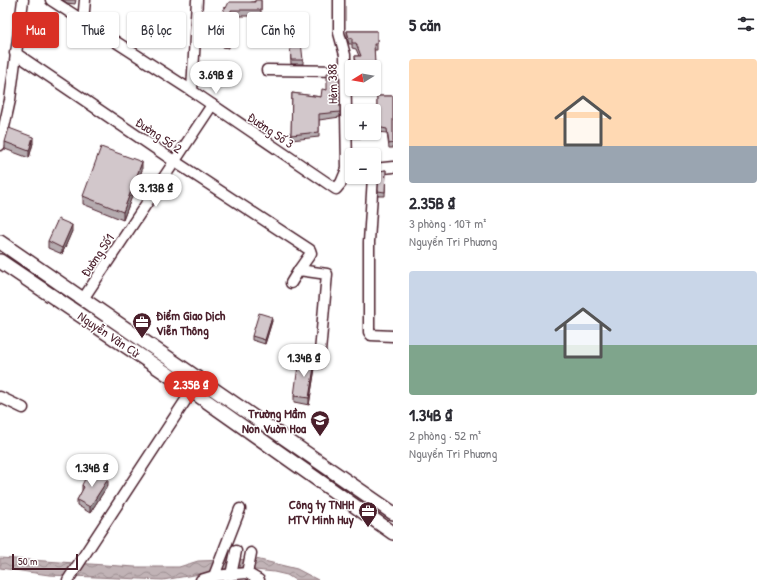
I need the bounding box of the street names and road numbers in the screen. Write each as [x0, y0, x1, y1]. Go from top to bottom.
street label: Hẻm 388 [323, 63, 341, 104]
street label: Đường Số 3 [244, 108, 298, 152]
street label: Đường Số 2 [132, 113, 186, 157]
street label: Đường Số1 [76, 230, 118, 280]
street label: Nguyễn Văn Cừ [75, 307, 145, 362]

